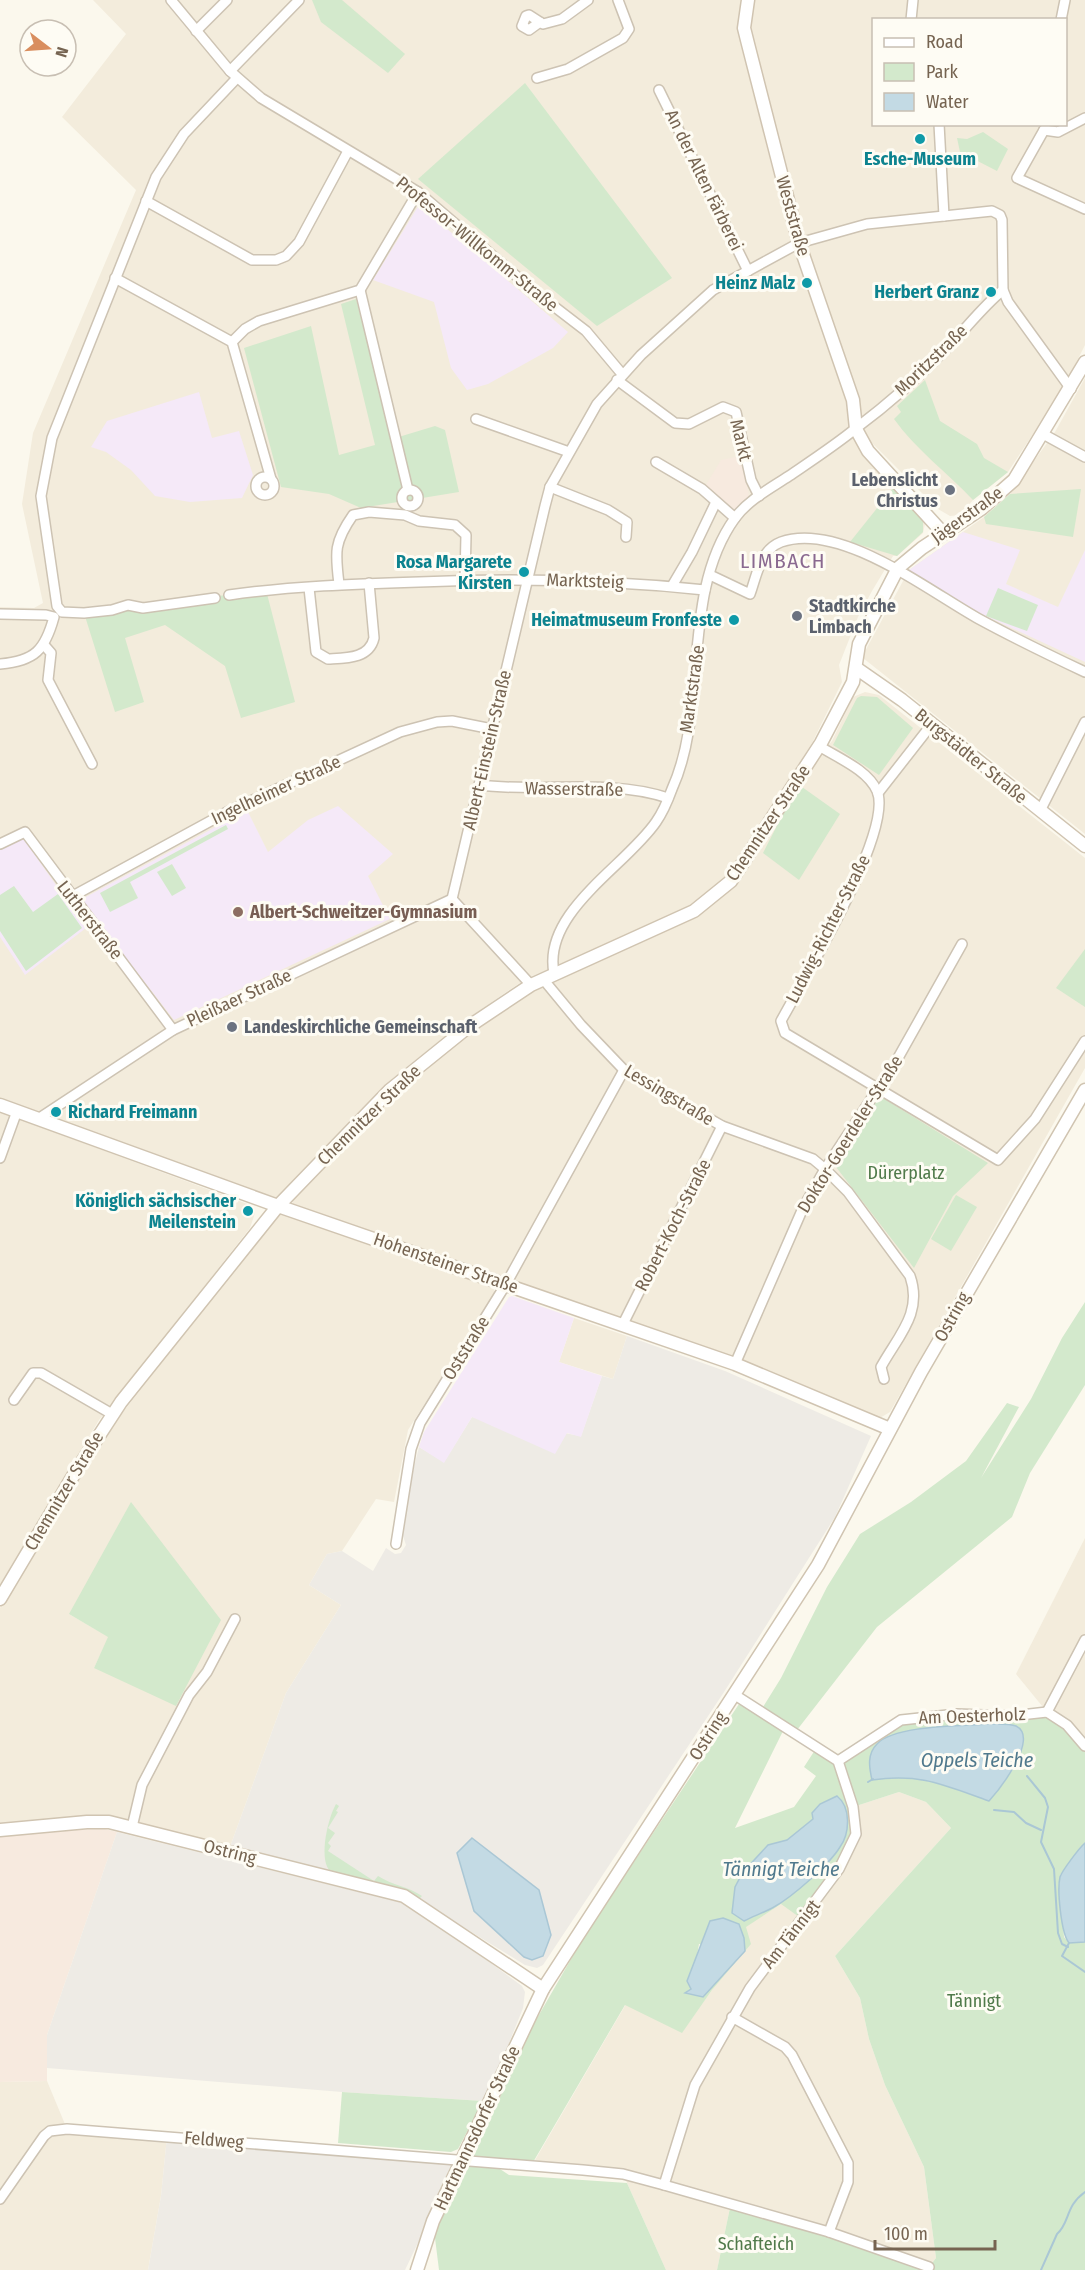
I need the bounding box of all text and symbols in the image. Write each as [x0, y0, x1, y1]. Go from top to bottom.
north arrow [18, 18, 78, 78]
legend [872, 18, 1067, 126]
text: Road [926, 31, 963, 53]
text: N [51, 45, 72, 60]
text: Park [926, 61, 959, 83]
text: Water [926, 91, 969, 113]
street label: An der Alten Färberei [660, 106, 748, 254]
marker: Esche-Museum [913, 132, 927, 146]
place label: Esche-Museum [864, 148, 976, 170]
street label: Professor-Willkomm-Straße [392, 172, 563, 316]
street label: Weststraße [771, 173, 815, 259]
place label: Heinz Malz [715, 272, 795, 294]
marker: Heinz Malz [800, 276, 814, 290]
place label: Herbert Granz [874, 281, 979, 303]
marker: Herbert Granz [984, 285, 998, 299]
street label: Moritzstraße [890, 320, 972, 400]
street label: Markt [725, 417, 757, 463]
place label: Lebenslicht Christus [851, 469, 939, 512]
street label: Jägerstraße [927, 482, 1007, 548]
marker: Lebenslicht Christus [943, 483, 957, 497]
district label: LIMBACH [740, 548, 826, 574]
place label: Rosa Margarete Kirsten [396, 551, 512, 594]
marker: Rosa Margarete Kirsten [517, 565, 531, 579]
street label: Marktsteig [546, 569, 625, 593]
place label: Stadtkirche Limbach [809, 595, 896, 638]
place label: Heimatmuseum Fronfeste [531, 609, 722, 631]
marker: Stadtkirche Limbach [790, 609, 804, 623]
marker: Heimatmuseum Fronfeste [727, 613, 741, 627]
street label: Marktstraße [675, 643, 709, 735]
street label: Albert-Einstein-Straße [458, 668, 516, 832]
street label: Burgstädter Straße [910, 704, 1032, 808]
street label: Ingelheimer Straße [208, 750, 344, 830]
street label: Chemnitzer Straße [721, 761, 815, 885]
street label: Wasserstraße [525, 777, 623, 801]
street label: Ludwig-Richter-Straße [781, 851, 875, 1007]
street label: Lutherstraße [52, 876, 128, 964]
place label: Albert-Schweitzer-Gymnasium [249, 901, 477, 923]
marker: Albert-Schweitzer-Gymnasium [231, 905, 245, 919]
street label: Pleißaer Straße [183, 964, 295, 1032]
place label: Landeskirchliche Gemeinschaft [244, 1016, 478, 1038]
marker: Landeskirchliche Gemeinschaft [225, 1020, 239, 1034]
street label: Doktor-Goerdeler-Straße [793, 1051, 908, 1217]
street label: Chemnitzer Straße [313, 1060, 425, 1170]
street label: Lessingstraße [620, 1060, 718, 1130]
place label: Richard Freimann [68, 1101, 197, 1123]
marker: Richard Freimann [49, 1105, 63, 1119]
street label: Robert-Koch-Straße [630, 1155, 716, 1295]
park label: Dürerplatz [868, 1162, 944, 1184]
place label: Königlich sächsischer Meilenstein [75, 1190, 236, 1233]
marker: Königlich sächsischer Meilenstein [241, 1204, 255, 1218]
street label: Hohensteiner Straße [371, 1228, 521, 1298]
street label: Ostring [929, 1288, 975, 1346]
street label: Oststraße [438, 1312, 494, 1384]
street label: Chemnitzer Straße [20, 1427, 108, 1555]
street label: Am Oesterholz [918, 1703, 1026, 1729]
street label: Ostring [684, 1707, 732, 1764]
water label: Oppels Teiche [921, 1748, 1034, 1772]
street label: Ostring [201, 1835, 259, 1869]
water label: Tännigt Teiche [722, 1857, 840, 1881]
street label: Am Tännigt [757, 1895, 825, 1973]
park label: Tännigt [947, 1990, 1001, 2012]
street label: Hartmannsdorfer Straße [429, 2042, 525, 2214]
street label: Feldweg [183, 2126, 245, 2154]
scale bar [875, 2213, 995, 2251]
text: 100 m [884, 2223, 928, 2245]
park label: Schafteich [718, 2233, 794, 2255]

